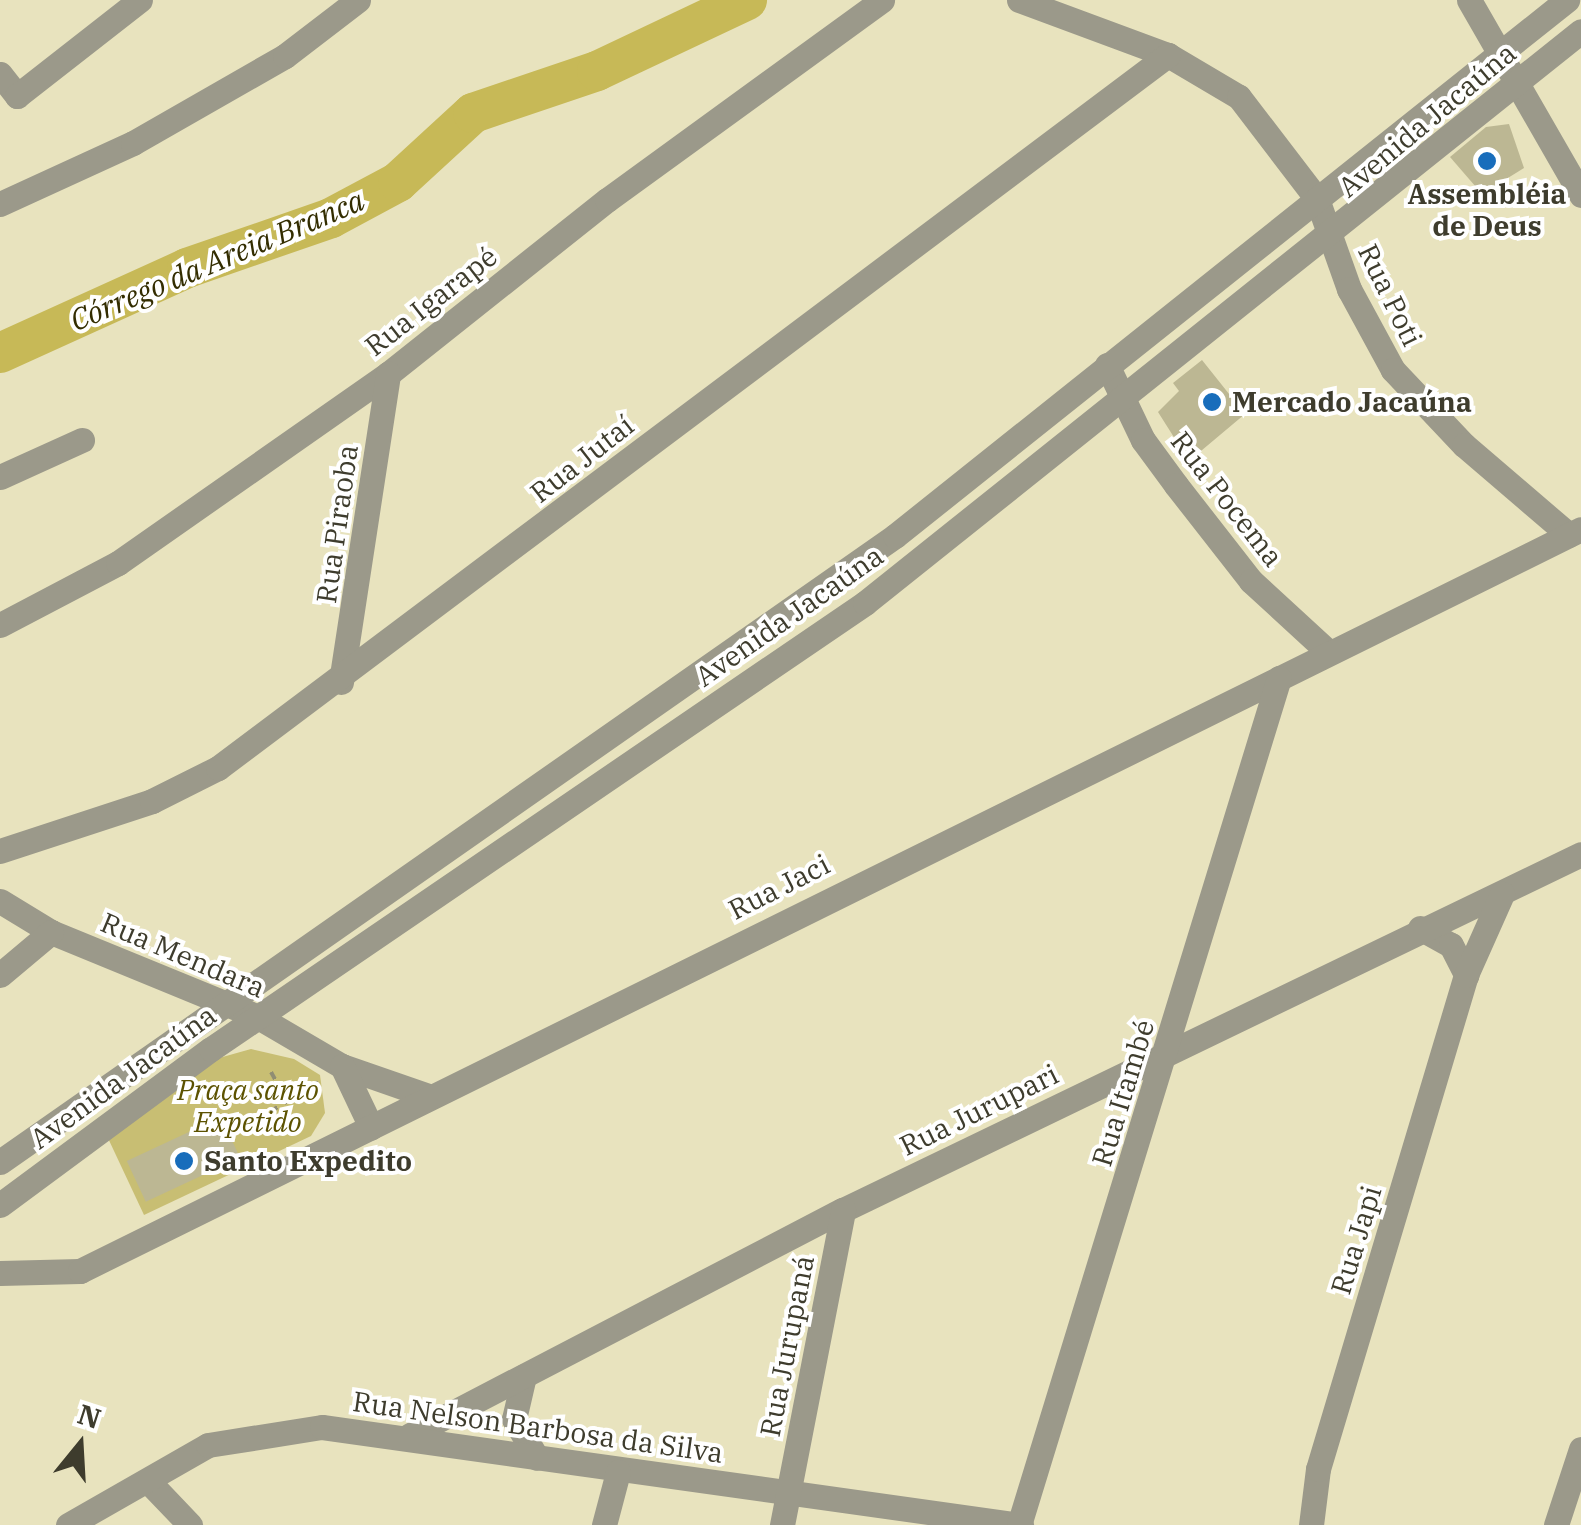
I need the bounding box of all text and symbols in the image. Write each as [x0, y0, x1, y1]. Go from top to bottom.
street label: Avenida Jacaúna [1331, 36, 1523, 204]
marker: Assembléia de Deus [1476, 150, 1498, 172]
place label: Assembléia de Deus [1408, 177, 1566, 243]
water label: Córrego da Areia Branca [65, 182, 369, 338]
street label: Rua Igarapé [358, 239, 504, 363]
street label: Rua Poti [1351, 239, 1429, 351]
place label: Mercado Jacaúna [1232, 385, 1472, 419]
marker: Mercado Jacaúna [1201, 391, 1223, 413]
street label: Rua Jutaí [524, 408, 640, 510]
street label: Rua Pocema [1164, 425, 1290, 573]
street label: Rua Piraoba [309, 442, 365, 606]
street label: Avenida Jacaúna [689, 539, 889, 693]
street label: Rua Jaci [723, 847, 835, 927]
street label: Rua Mendara [96, 905, 270, 1005]
street label: Avenida Jacaúna [23, 998, 223, 1156]
street label: Rua Itambé [1085, 1016, 1161, 1170]
street label: Rua Jurupari [894, 1057, 1064, 1163]
park label: Praça santo Expetido [177, 1073, 319, 1139]
place label: Santo Expedito [204, 1144, 412, 1178]
marker: Santo Expedito [173, 1150, 195, 1172]
street label: Rua Japi [1324, 1182, 1388, 1298]
street label: Rua Jurupaná [753, 1252, 821, 1440]
street label: Rua Nelson Barbosa da Silva [351, 1384, 725, 1470]
north arrow [30, 1395, 130, 1495]
text: N [73, 1395, 106, 1437]

